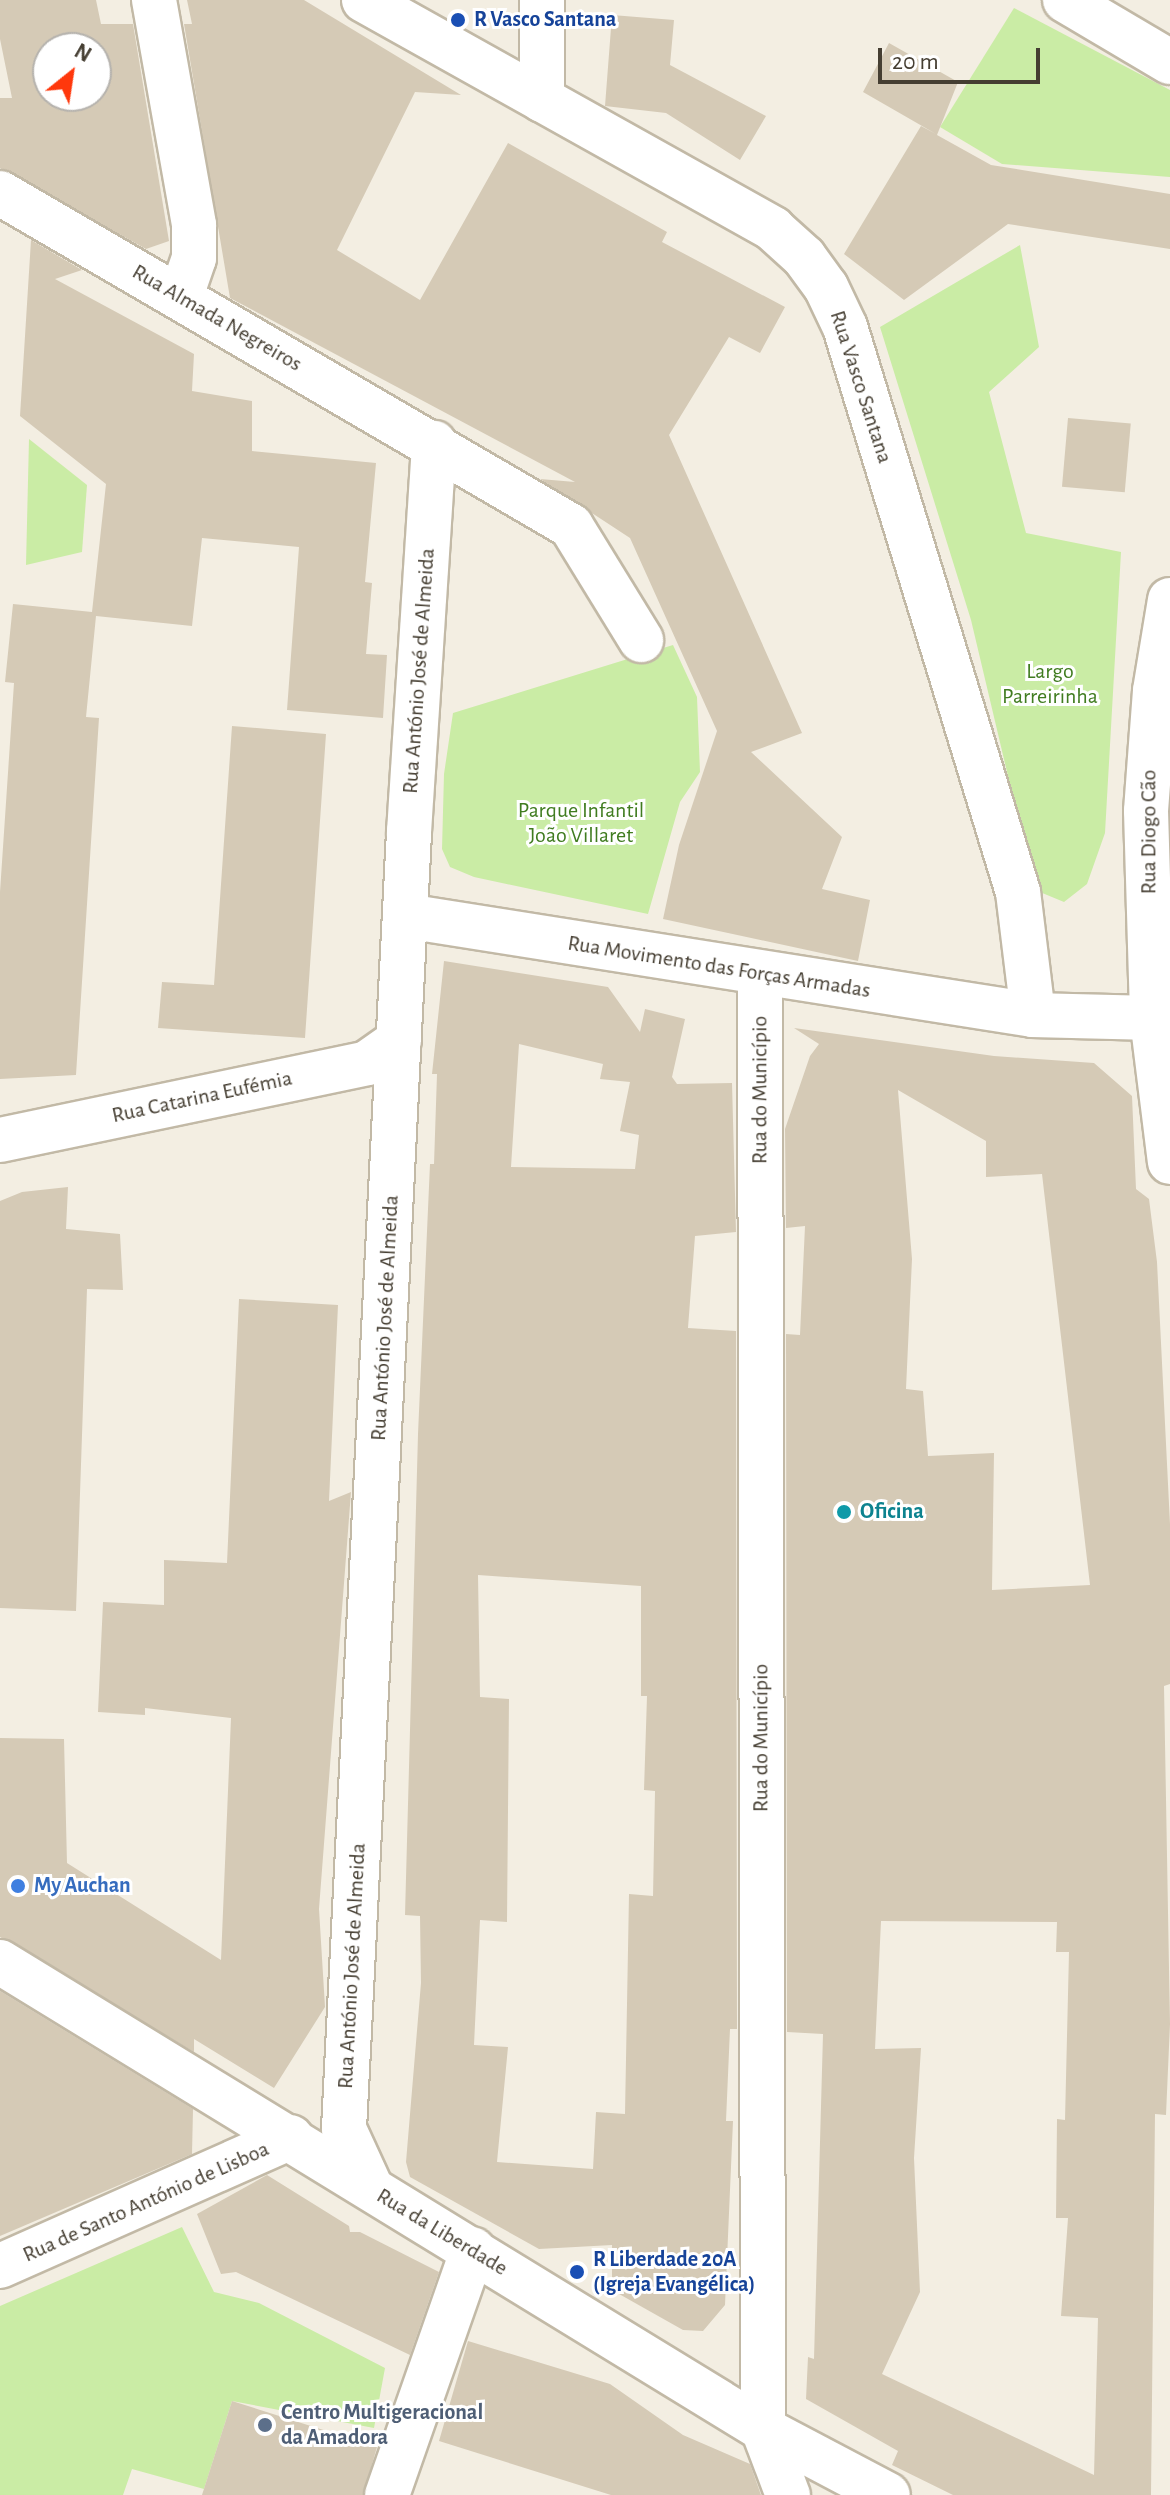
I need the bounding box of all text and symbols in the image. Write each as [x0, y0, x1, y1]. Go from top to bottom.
place label: R Vasco Santana [474, 7, 616, 33]
marker: R Vasco Santana [449, 11, 467, 29]
north arrow [32, 32, 112, 112]
scale bar [882, 32, 1044, 82]
text: N [71, 40, 95, 66]
text: 20 m [892, 50, 939, 74]
street label: Rua Almada Negreiros [127, 259, 307, 377]
street label: Rua Vasco Santana [824, 307, 898, 467]
street label: Rua António José de Almeida [397, 547, 441, 795]
park label: Largo Parreirinha [1002, 658, 1098, 710]
street label: Rua Diogo Cão [1136, 770, 1162, 894]
park label: Parque Infantil João Villaret [518, 797, 644, 848]
street label: Rua Movimento das Forças Armadas [566, 930, 872, 1004]
street label: Rua do Município [747, 1016, 773, 1164]
street label: Rua Catarina Eufémia [109, 1065, 295, 1129]
street label: Rua António José de Almeida [365, 1194, 405, 1442]
place label: Oficina [860, 1499, 924, 1525]
marker: Oficina [835, 1503, 853, 1521]
street label: Rua do Município [748, 1664, 774, 1812]
street label: Rua António José de Almeida [332, 1842, 372, 2090]
place label: My Auchan [34, 1873, 131, 1899]
marker: My Auchan [9, 1877, 27, 1895]
street label: Rua de Santo António de Lisboa [19, 2136, 273, 2268]
street label: Rua da Liberdade [372, 2183, 512, 2281]
place label: R Liberdade 20A (Igreja Evangélica) [593, 2246, 755, 2298]
marker: R Liberdade 20A (Igreja Evangélica) [568, 2263, 586, 2281]
place label: Centro Multigeracional da Amadora [281, 2399, 483, 2450]
marker: Centro Multigeracional da Amadora [256, 2416, 274, 2434]

